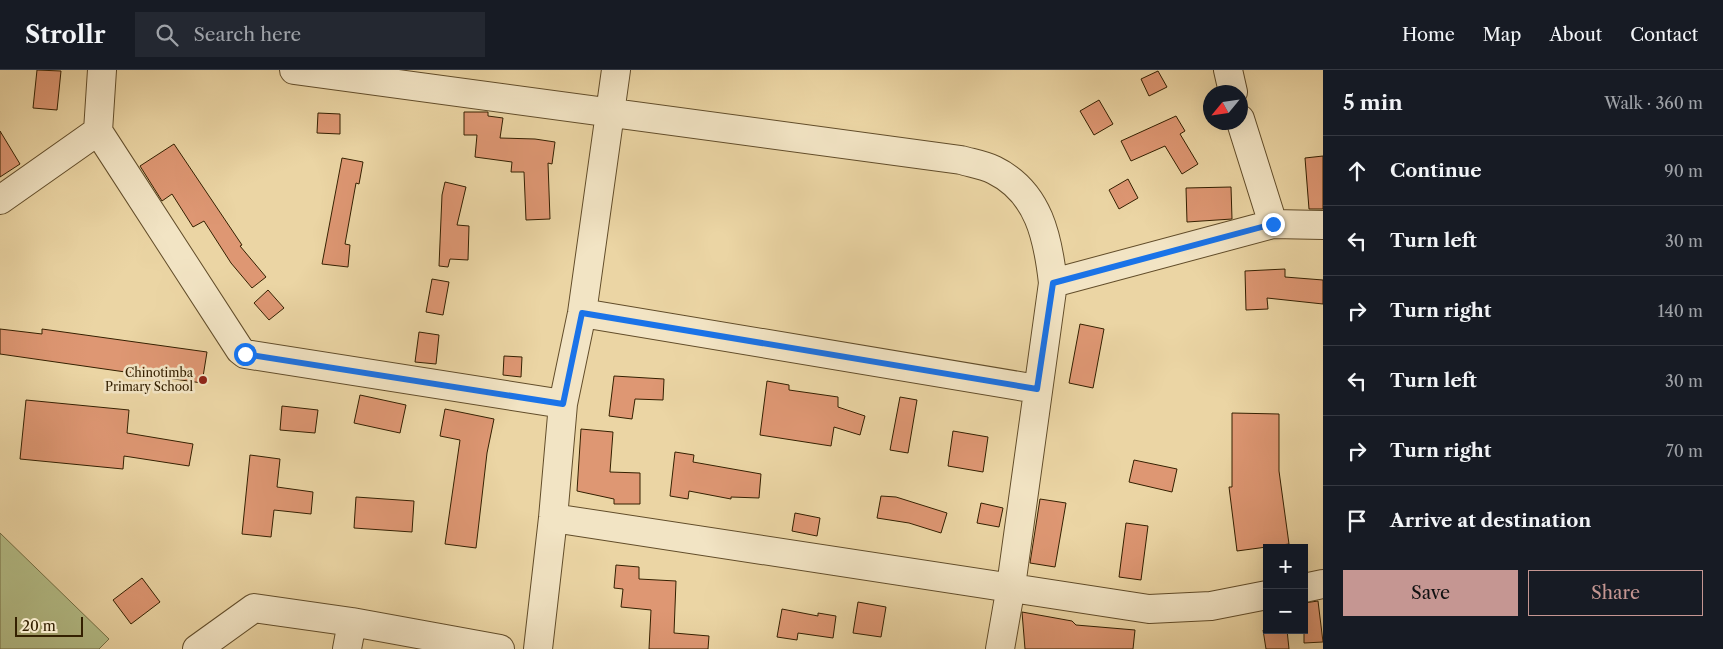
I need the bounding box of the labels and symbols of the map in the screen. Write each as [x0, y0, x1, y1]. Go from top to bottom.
north arrow [1203, 85, 1248, 130]
route end [1262, 213, 1285, 236]
route start [234, 343, 257, 366]
place label: Chinotimba Primary School [105, 365, 194, 394]
marker: Chinotimba Primary School [197, 374, 209, 386]
scale bar [15, 614, 82, 637]

